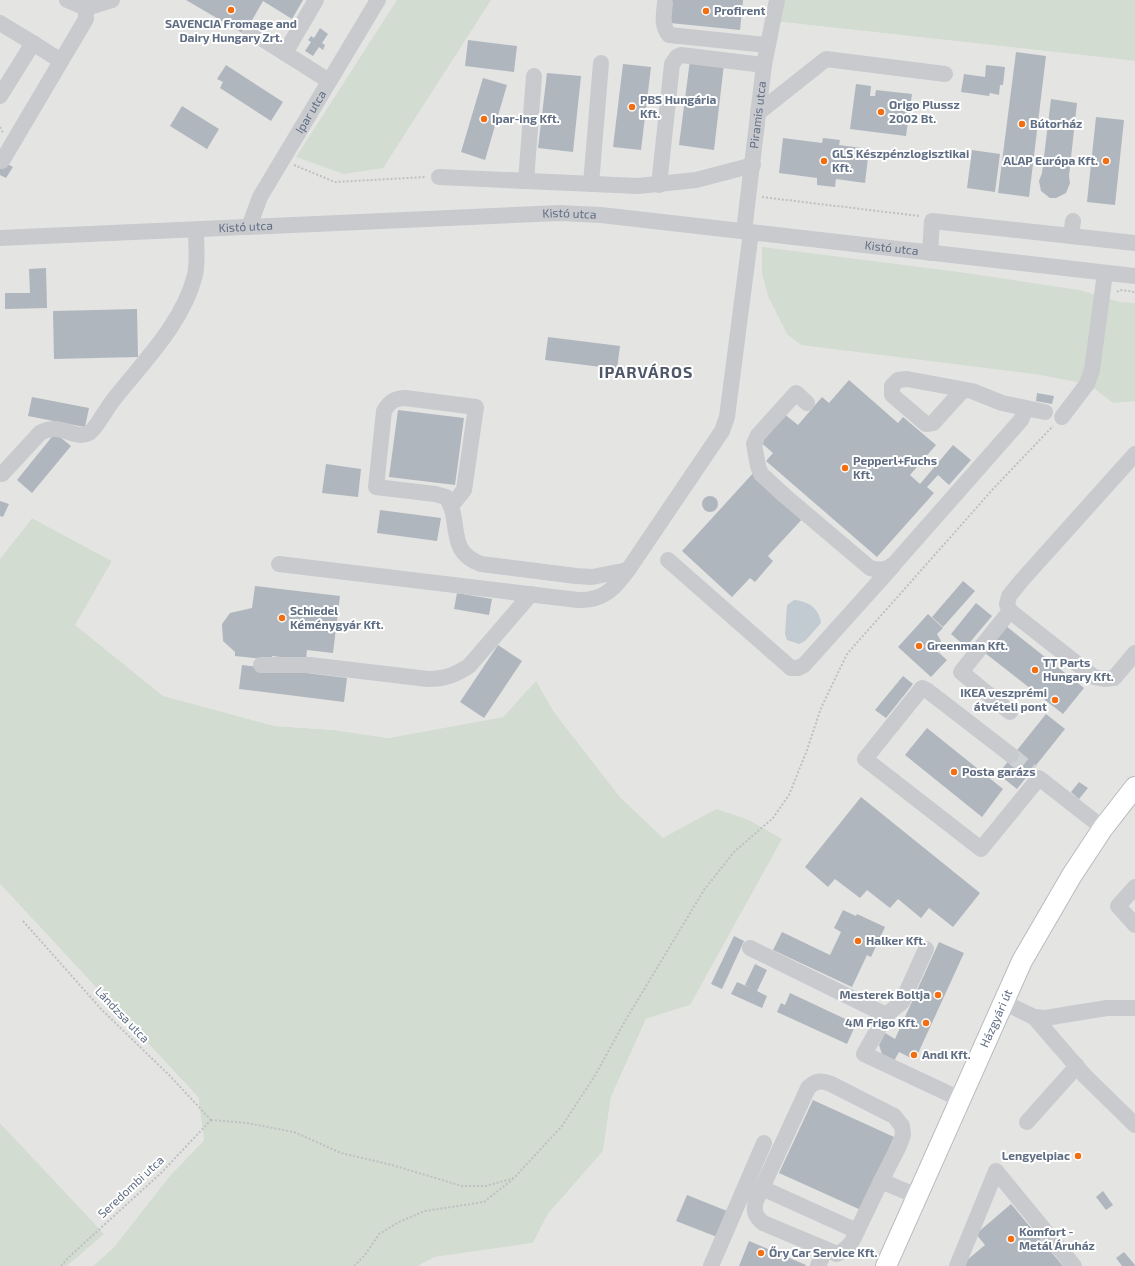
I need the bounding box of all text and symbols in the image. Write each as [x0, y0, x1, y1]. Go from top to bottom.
place label: Profirent [714, 3, 765, 17]
marker: SAVENCIA Fromage and Dairy Hungary Zrt. [226, 5, 236, 15]
marker: Profirent [701, 6, 711, 16]
place label: SAVENCIA Fromage and Dairy Hungary Zrt. [165, 16, 297, 45]
street label: Piramis utca [746, 80, 768, 149]
street label: Ipar utca [292, 87, 328, 136]
place label: PBS Hungária Kft. [640, 92, 717, 120]
place label: Origo Plussz 2002 Bt. [889, 97, 960, 125]
marker: PBS Hungária Kft. [627, 102, 637, 112]
marker: Origo Plussz 2002 Bt. [876, 107, 886, 117]
place label: Ipar-ing Kft. [492, 111, 560, 125]
marker: Ipar-ing Kft. [479, 114, 489, 124]
place label: Bútorház [1030, 116, 1082, 130]
marker: Bútorház [1017, 119, 1027, 129]
place label: GLS Készpénzlogisztikai Kft. [832, 146, 969, 174]
place label: ALAP Európa Kft. [1003, 153, 1098, 167]
marker: GLS Készpénzlogisztikai Kft. [819, 156, 829, 166]
marker: ALAP Európa Kft. [1101, 156, 1111, 166]
street label: Kistó utca [542, 205, 597, 221]
street label: Kistó utca [218, 218, 273, 234]
street label: Kistó utca [864, 237, 919, 257]
district label: IPARVÁROS [599, 362, 693, 381]
place label: Pepperl+Fuchs Kft. [853, 453, 937, 481]
marker: Pepperl+Fuchs Kft. [840, 463, 850, 473]
place label: Schiedel Kéménygyár Kft. [290, 603, 384, 632]
marker: Schiedel Kéménygyár Kft. [277, 613, 287, 623]
place label: Greenman Kft. [927, 638, 1008, 652]
marker: Greenman Kft. [914, 641, 924, 651]
place label: TT Parts Hungary Kft. [1043, 655, 1114, 684]
marker: TT Parts Hungary Kft. [1030, 665, 1040, 675]
place label: IKEA veszprémi átvételi pont [960, 685, 1047, 713]
marker: IKEA veszprémi átvételi pont [1050, 695, 1060, 705]
place label: Posta garázs [962, 764, 1036, 778]
marker: Posta garázs [949, 767, 959, 777]
place label: Halker Kft. [866, 933, 926, 947]
marker: Halker Kft. [853, 936, 863, 946]
street label: Lándzsa utca [93, 984, 153, 1045]
street label: Házgyári út [976, 986, 1015, 1049]
place label: Mesterek Boltja [840, 987, 930, 1002]
marker: Mesterek Boltja [933, 990, 943, 1000]
place label: 4M Frigo Kft. [845, 1015, 918, 1029]
marker: 4M Frigo Kft. [921, 1018, 931, 1028]
place label: Andl Kft. [922, 1047, 971, 1061]
marker: Andl Kft. [909, 1050, 919, 1060]
place label: Lengyelpiac [1002, 1148, 1070, 1163]
marker: Lengyelpiac [1073, 1151, 1083, 1161]
street label: Seredombi utca [95, 1152, 166, 1220]
place label: Komfort - Metál Áruház [1019, 1224, 1095, 1252]
marker: Komfort - Metál Áruház [1006, 1234, 1016, 1244]
place label: Őry Car Service Kft. [769, 1245, 877, 1260]
marker: Őry Car Service Kft. [756, 1248, 766, 1258]

